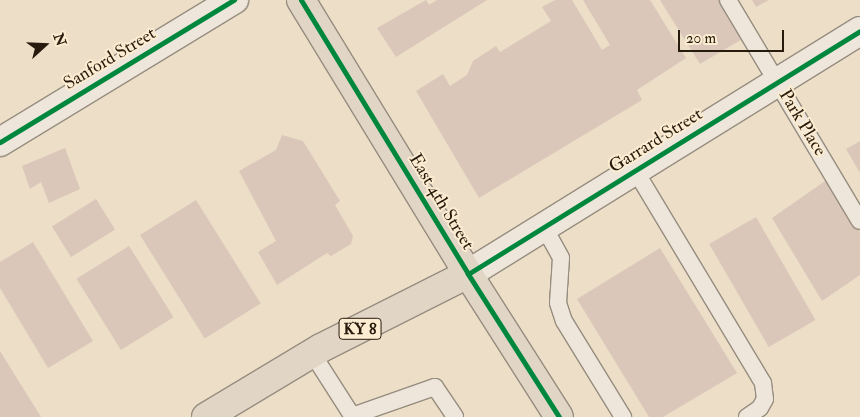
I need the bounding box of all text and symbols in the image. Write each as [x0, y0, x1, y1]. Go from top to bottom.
north arrow [20, 20, 70, 70]
scale bar [680, 20, 786, 52]
street label: Sanford Street [60, 23, 160, 95]
text: 20 m [686, 29, 716, 48]
text: N [49, 31, 70, 48]
street label: Park Place [774, 86, 830, 160]
street label: Garrard Street [605, 104, 707, 178]
street label: East 4th Street [404, 150, 478, 254]
road number: KY 8 [338, 316, 382, 342]

